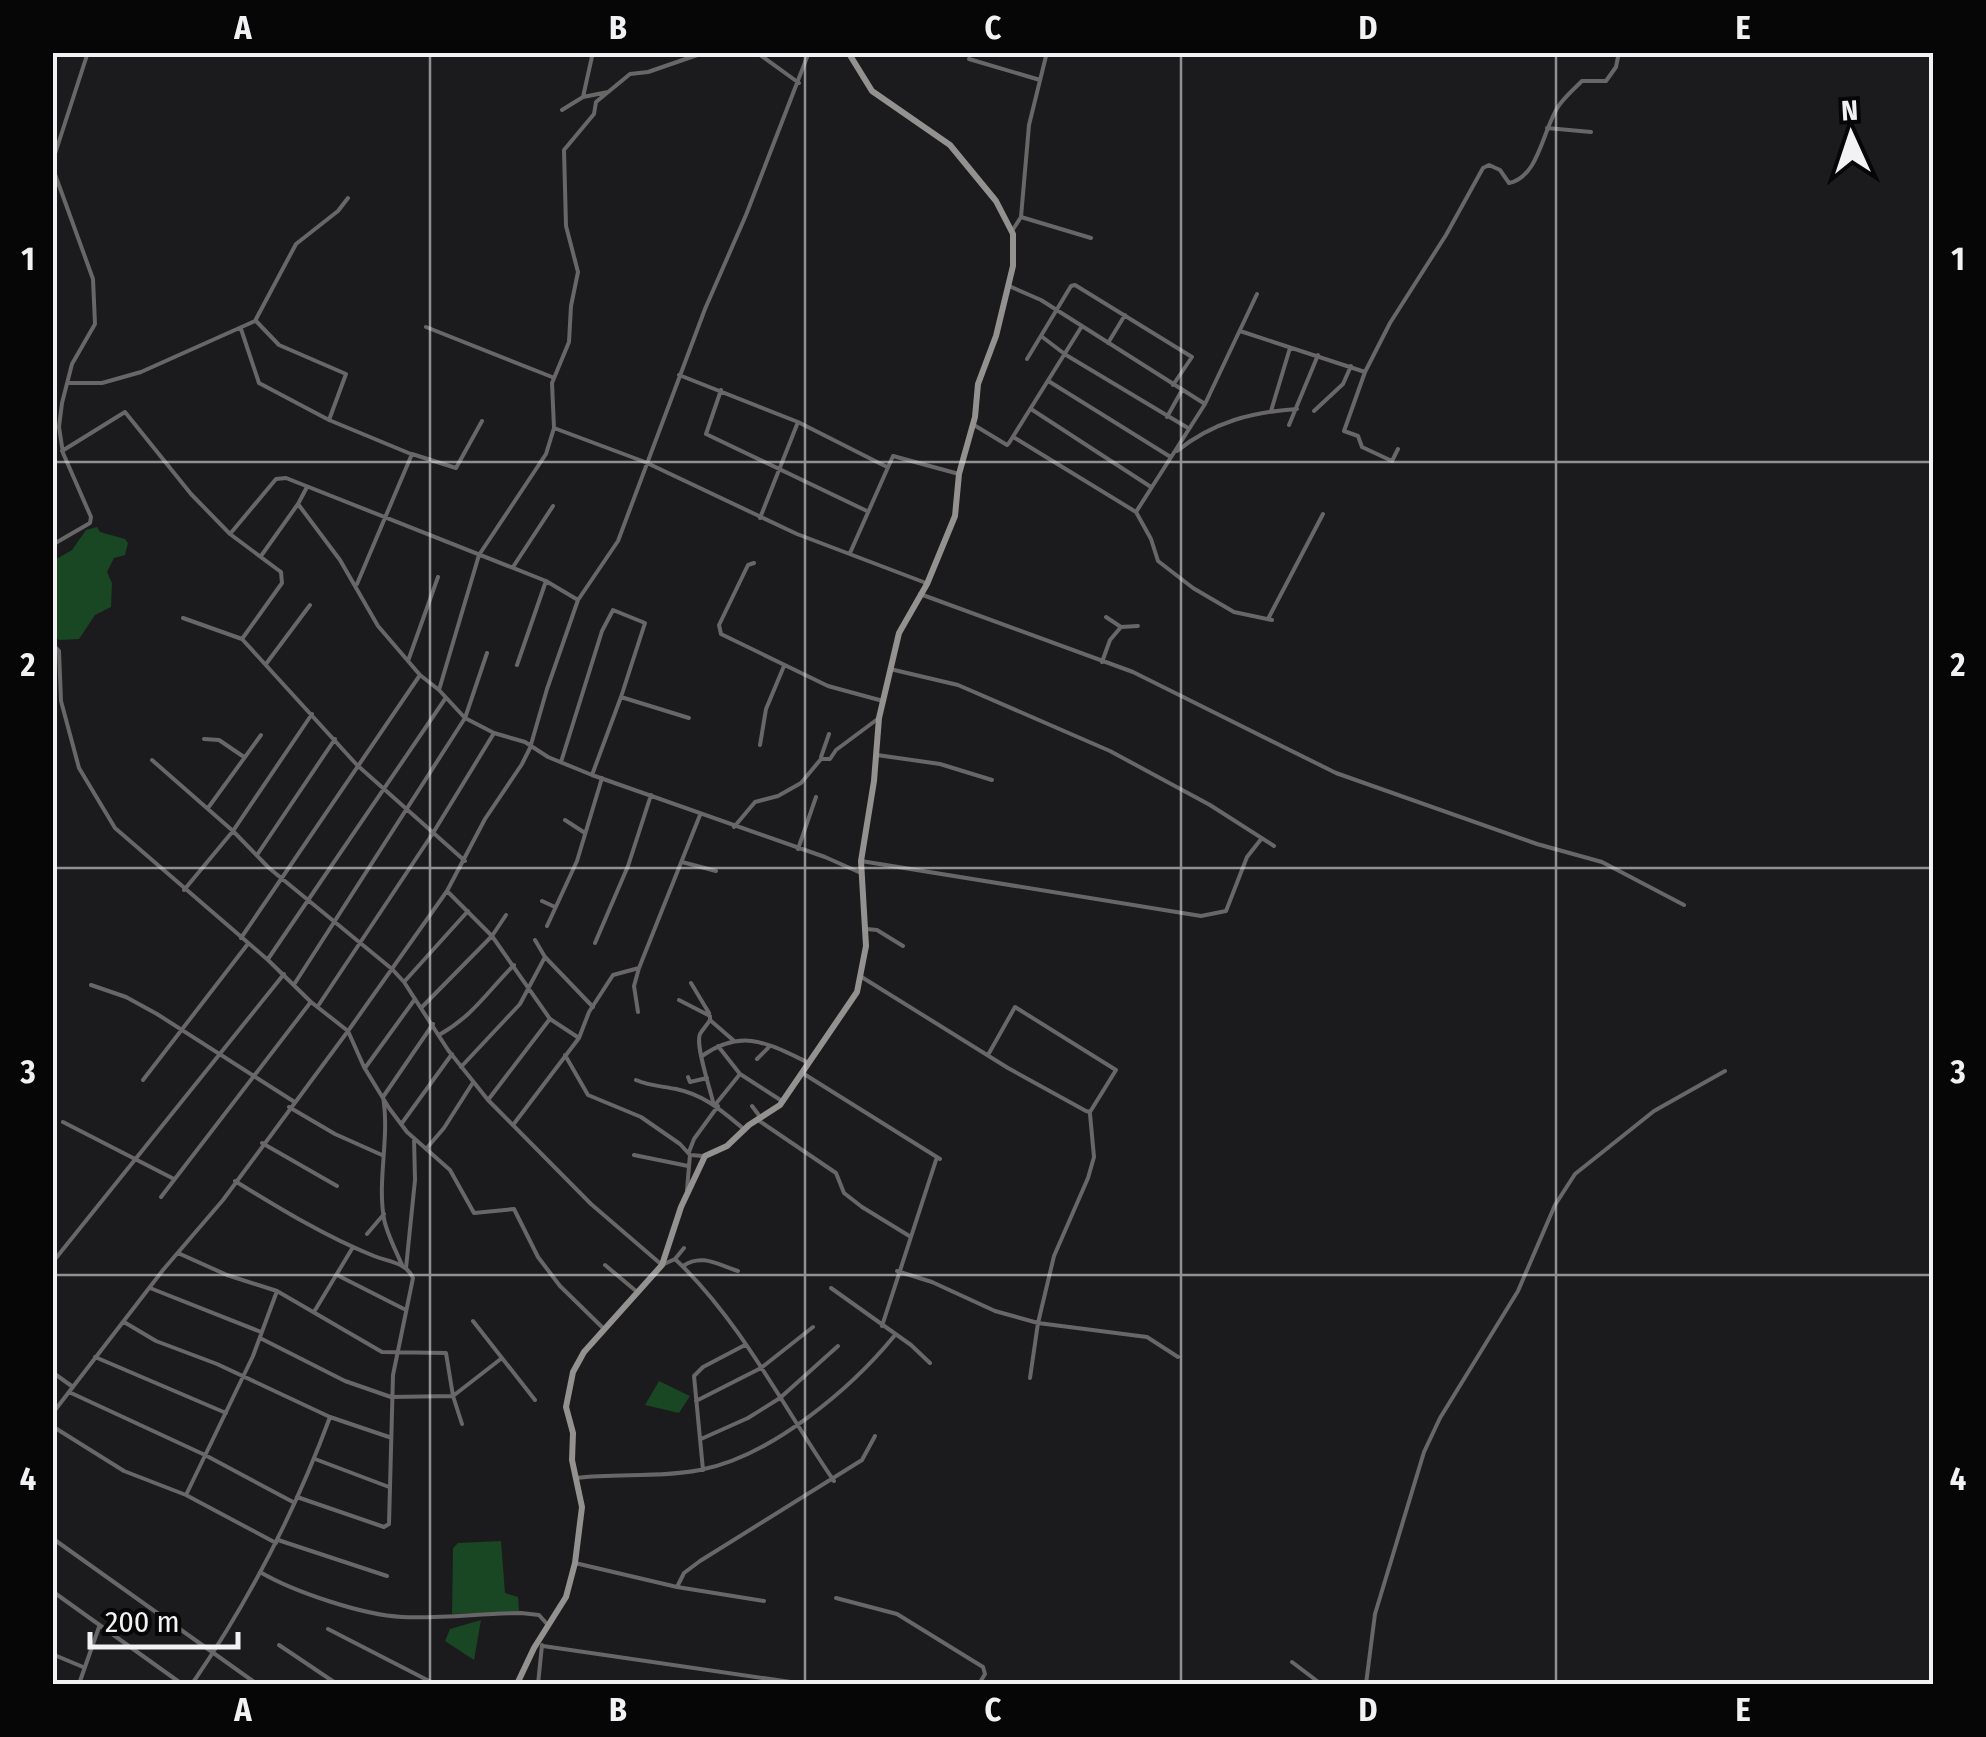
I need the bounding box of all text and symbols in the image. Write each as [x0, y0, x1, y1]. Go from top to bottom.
text: A [233, 9, 252, 47]
text: B [609, 9, 627, 47]
text: C [985, 9, 1002, 47]
text: D [1358, 9, 1378, 47]
text: E [1735, 9, 1751, 47]
north arrow [1801, 85, 1901, 185]
text: N [1840, 94, 1859, 127]
text: 1 [21, 240, 35, 278]
text: 1 [1951, 240, 1965, 278]
text: 2 [20, 646, 36, 684]
text: 2 [1950, 646, 1966, 684]
text: 3 [19, 1053, 36, 1091]
text: 3 [1949, 1053, 1966, 1091]
text: 4 [20, 1460, 36, 1498]
text: 4 [1950, 1460, 1966, 1498]
scale bar [90, 1587, 238, 1649]
text: 200 m [105, 1604, 180, 1640]
text: A [233, 1691, 252, 1729]
text: B [609, 1691, 627, 1729]
text: C [985, 1691, 1002, 1729]
text: D [1358, 1691, 1378, 1729]
text: E [1735, 1691, 1751, 1729]

